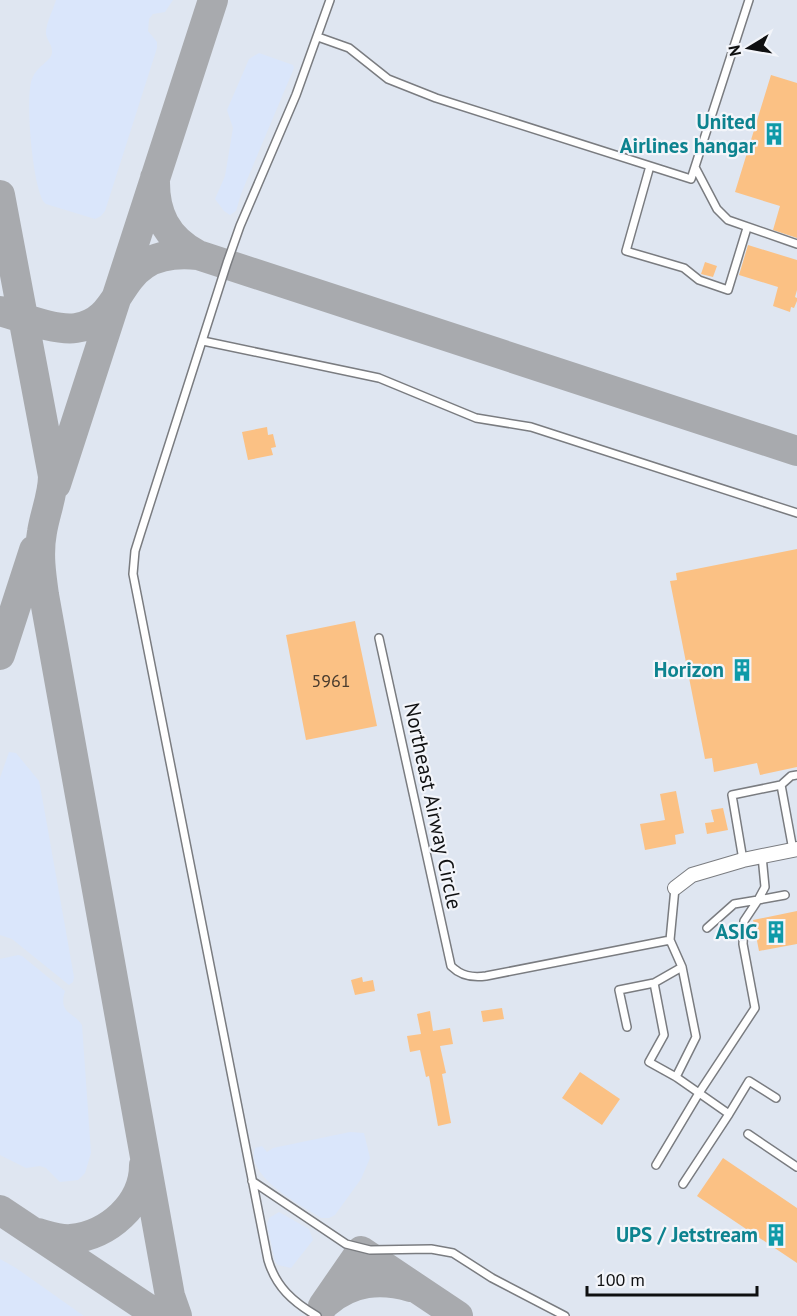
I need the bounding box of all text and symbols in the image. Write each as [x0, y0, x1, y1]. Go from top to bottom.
north arrow [719, 18, 779, 78]
text: N [723, 44, 745, 58]
place label: United Airlines hangar [620, 108, 757, 159]
building icon: United Airlines hangar [761, 121, 787, 147]
place label: Horizon [654, 656, 724, 683]
building icon: Horizon [729, 657, 755, 683]
house number: 5961 [311, 669, 351, 692]
street label: Northeast Airway Circle [398, 700, 469, 912]
place label: ASIG [715, 918, 758, 945]
building icon: ASIG [763, 919, 789, 945]
place label: UPS / Jetstream [616, 1221, 758, 1248]
building icon: UPS / Jetstream [763, 1222, 789, 1248]
scale bar [587, 1259, 756, 1297]
text: 100 m [596, 1268, 645, 1291]

